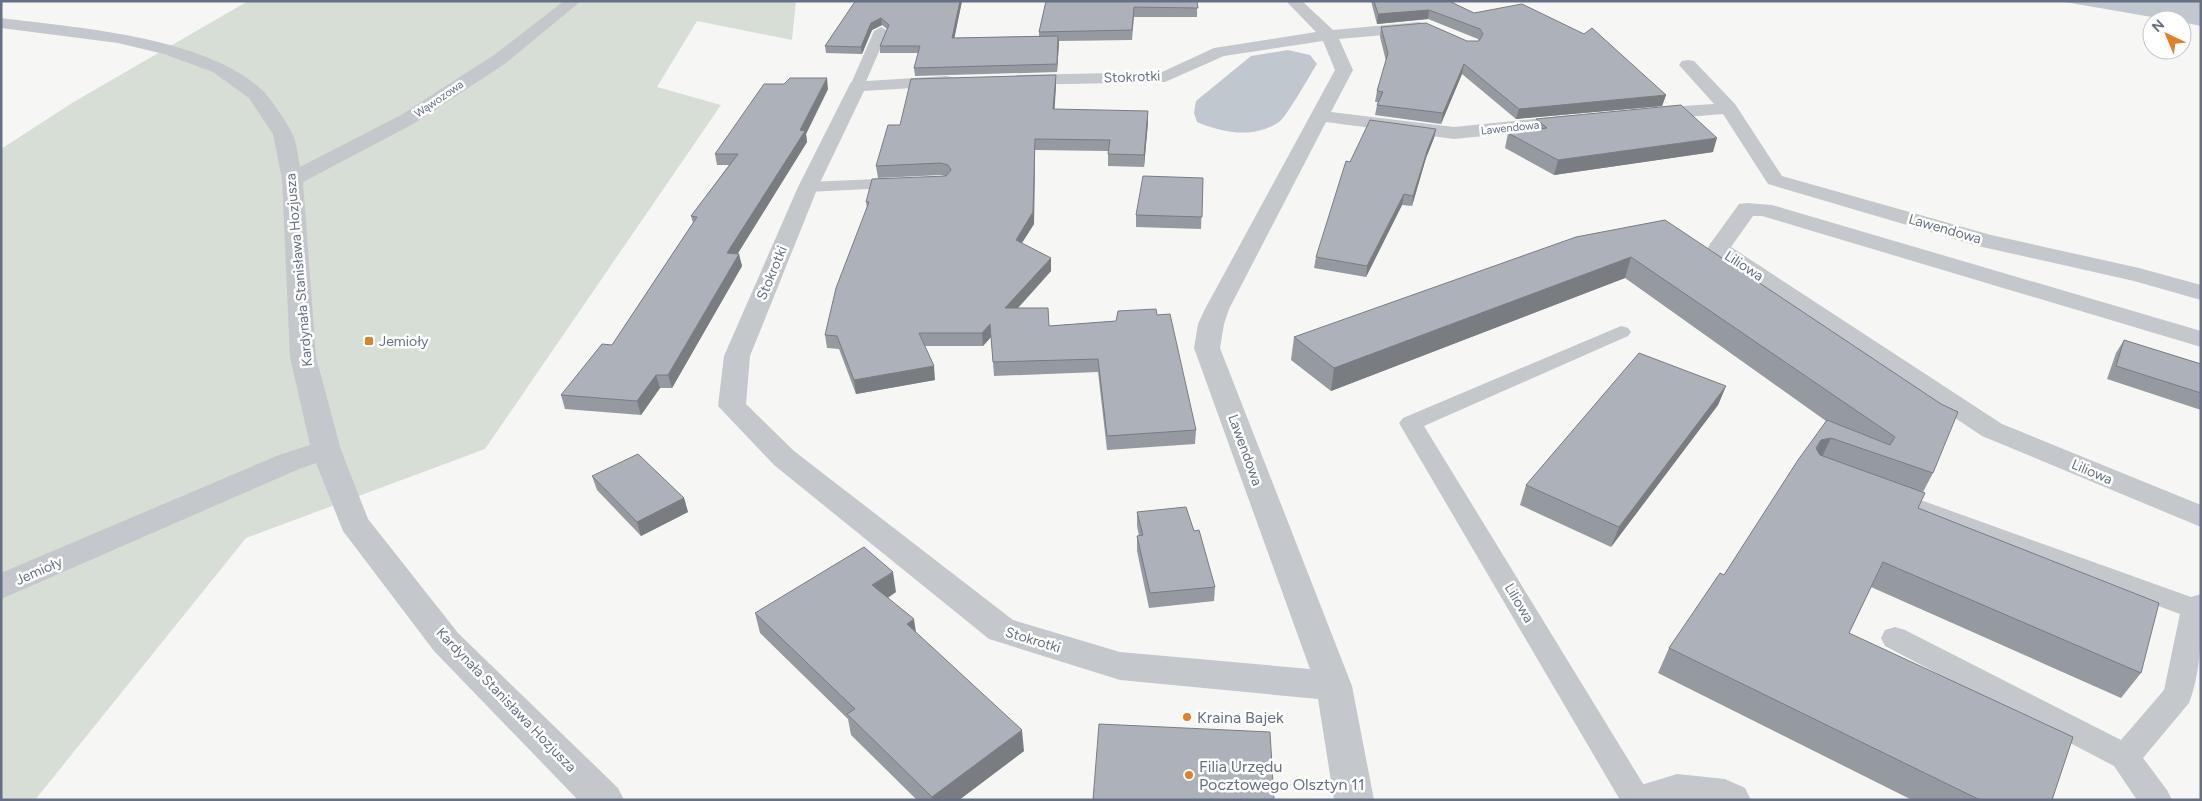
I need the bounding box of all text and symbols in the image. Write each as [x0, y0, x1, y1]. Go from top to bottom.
north arrow [2142, 10, 2192, 60]
text: N [2149, 16, 2168, 36]
street label: Stokrotki [1103, 68, 1161, 86]
street label: Wąwozowa [412, 78, 466, 120]
street label: Lawendowa [1480, 118, 1540, 138]
street label: Kardynała Stanisława Hozjusza [282, 173, 316, 367]
street label: Lawendowa [1907, 211, 1983, 247]
street label: Stokrotki [753, 243, 791, 303]
street label: Liliowa [1721, 247, 1767, 285]
place label: Jemioły [379, 333, 429, 350]
marker: Jemioły [363, 335, 375, 347]
street label: Lawendowa [1224, 412, 1266, 488]
street label: Liliowa [2069, 456, 2115, 488]
street label: Jemioły [13, 553, 66, 589]
street label: Liliowa [1501, 580, 1537, 626]
street label: Kardynała Stanisława Hozjusza [433, 624, 579, 776]
street label: Stokrotki [1003, 624, 1063, 656]
place label: Kraina Bajek [1197, 708, 1284, 727]
marker: Kraina Bajek [1181, 711, 1193, 723]
place label: Filia Urzędu Pocztowego Olsztyn 11 [1199, 757, 1365, 794]
marker: Filia Urzędu Pocztowego Olsztyn 11 [1183, 769, 1195, 781]

